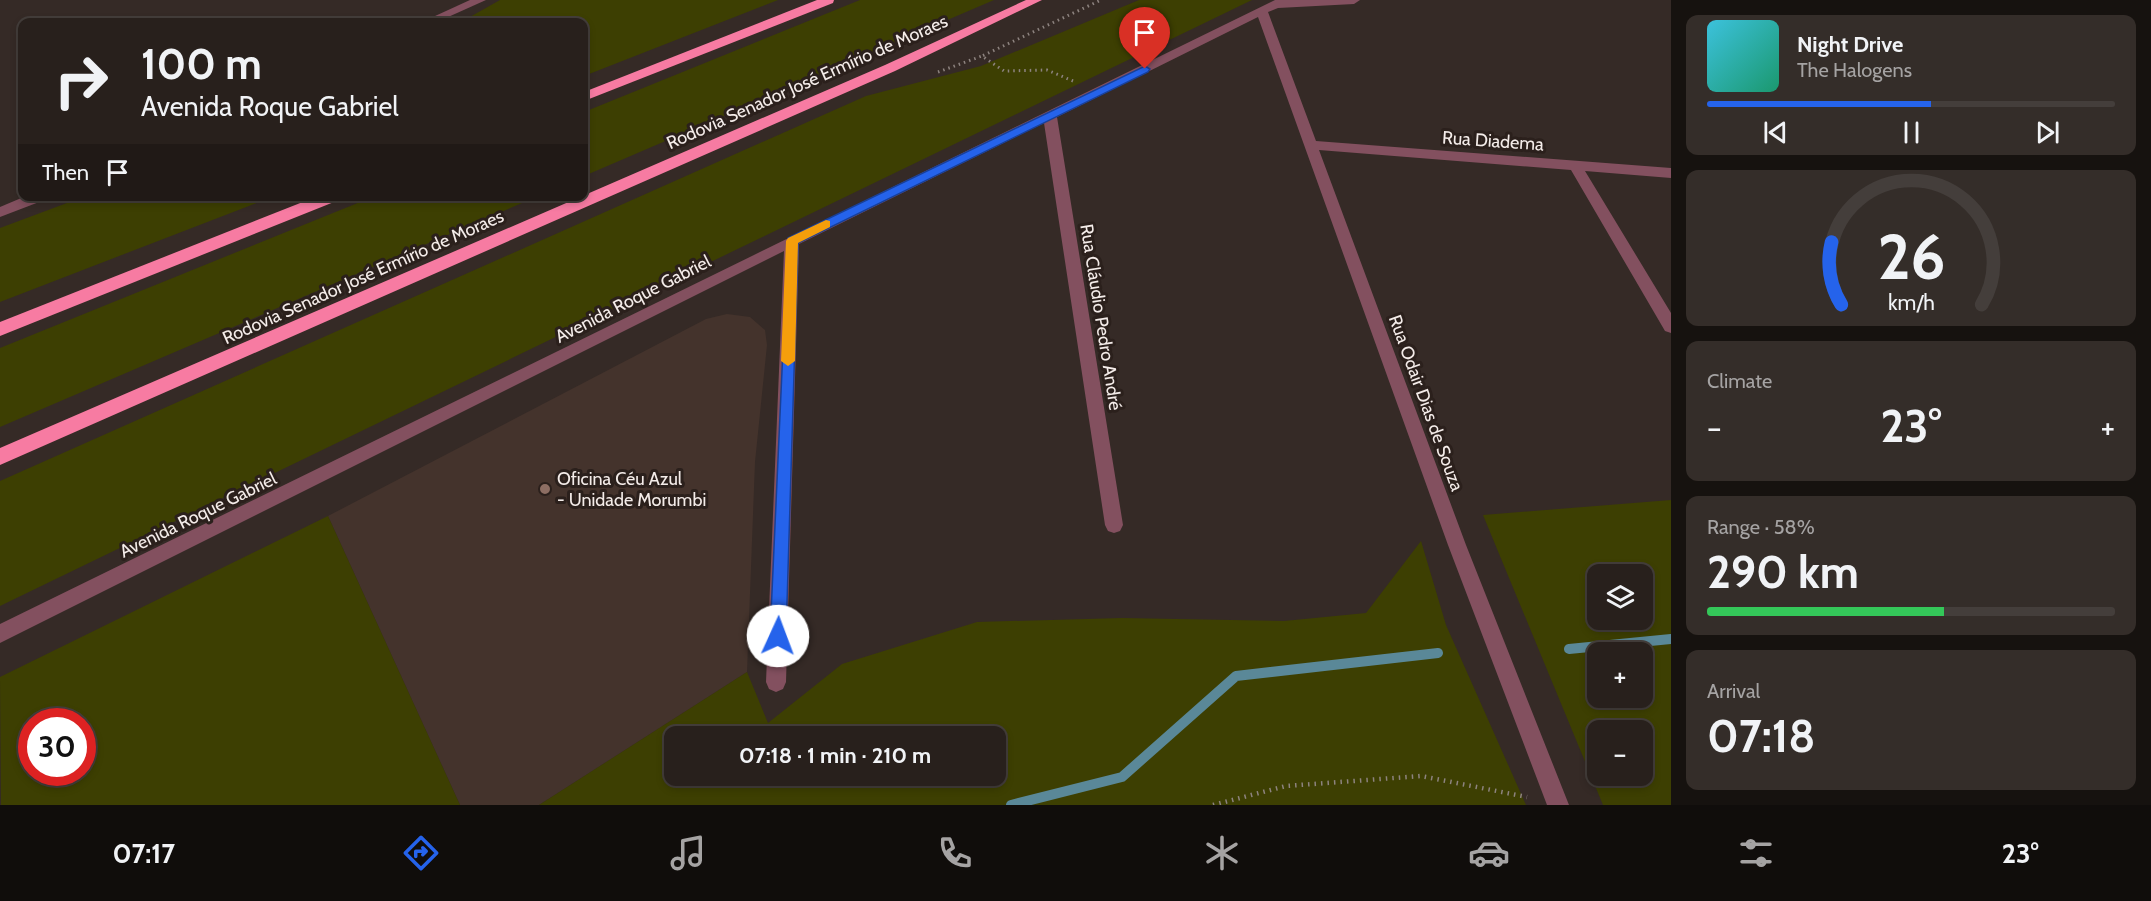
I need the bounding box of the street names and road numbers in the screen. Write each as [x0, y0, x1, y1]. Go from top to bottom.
street label: Rodovia Senador José Ermírio de Moraes [663, 10, 951, 154]
street label: Rua Diadema [1441, 126, 1545, 156]
street label: Rodovia Senador José Ermírio de Moraes [219, 205, 507, 349]
street label: Rua Cláudio Pedro André [1075, 222, 1127, 412]
street label: Avenida Roque Gabriel [551, 250, 715, 348]
street label: Rua Odair Dias de Souza [1384, 312, 1468, 494]
street label: Avenida Roque Gabriel [116, 467, 281, 563]

